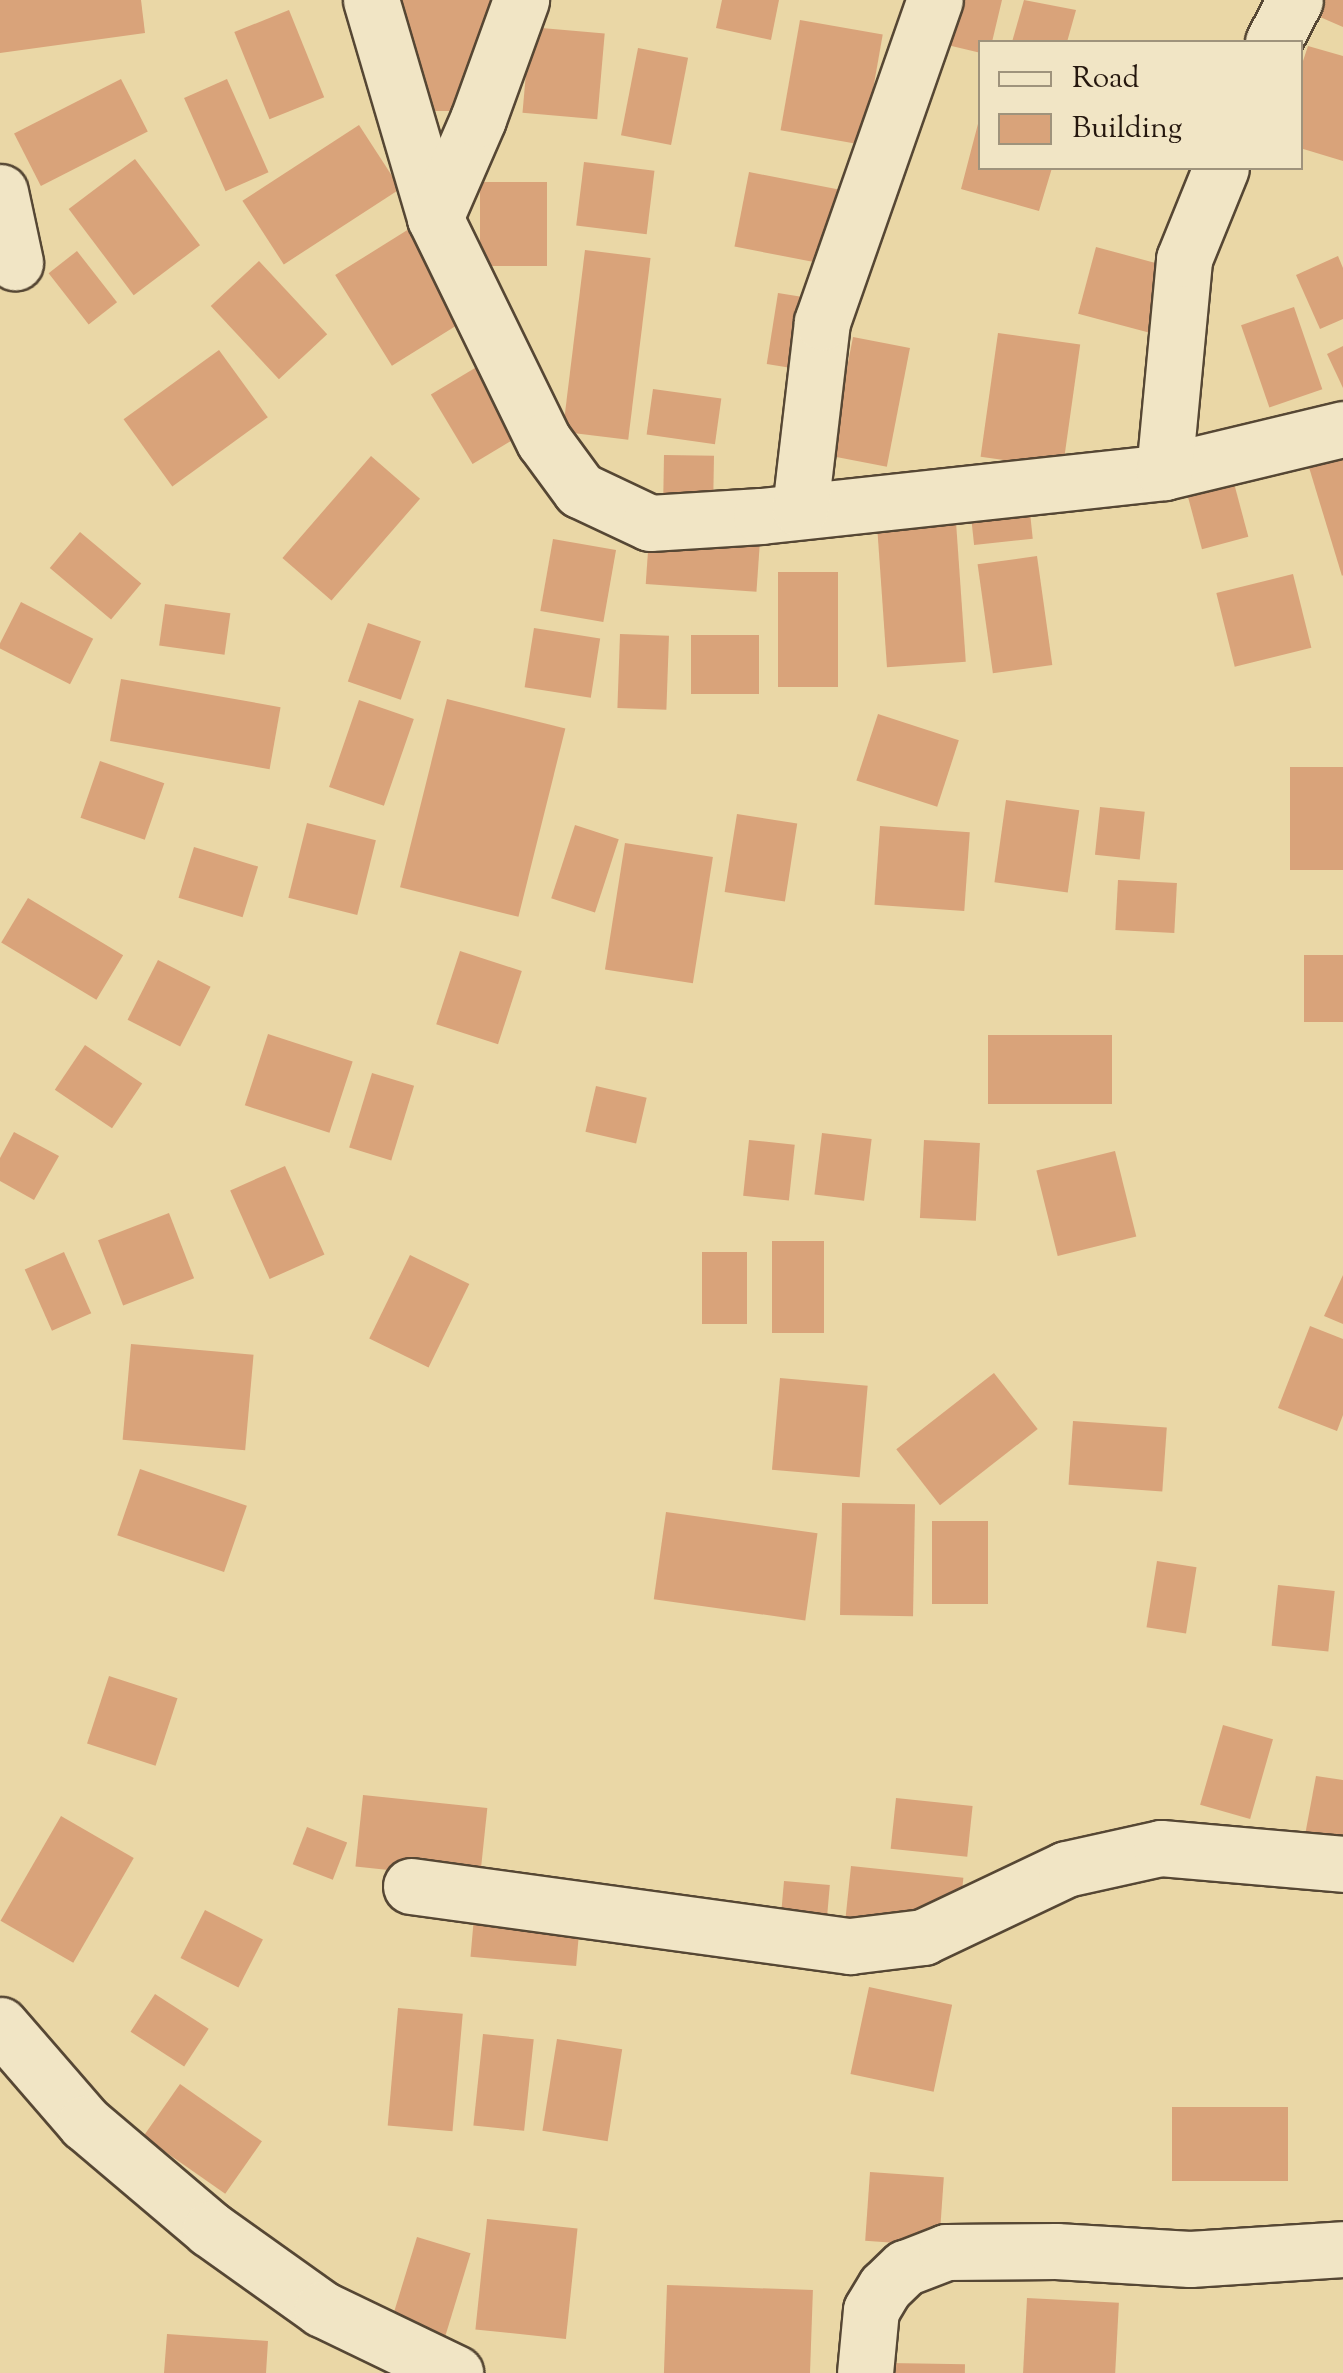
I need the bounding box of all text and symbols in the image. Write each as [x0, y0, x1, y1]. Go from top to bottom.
legend [978, 40, 1303, 170]
text: Road [1072, 58, 1139, 101]
text: Building [1072, 108, 1182, 151]

